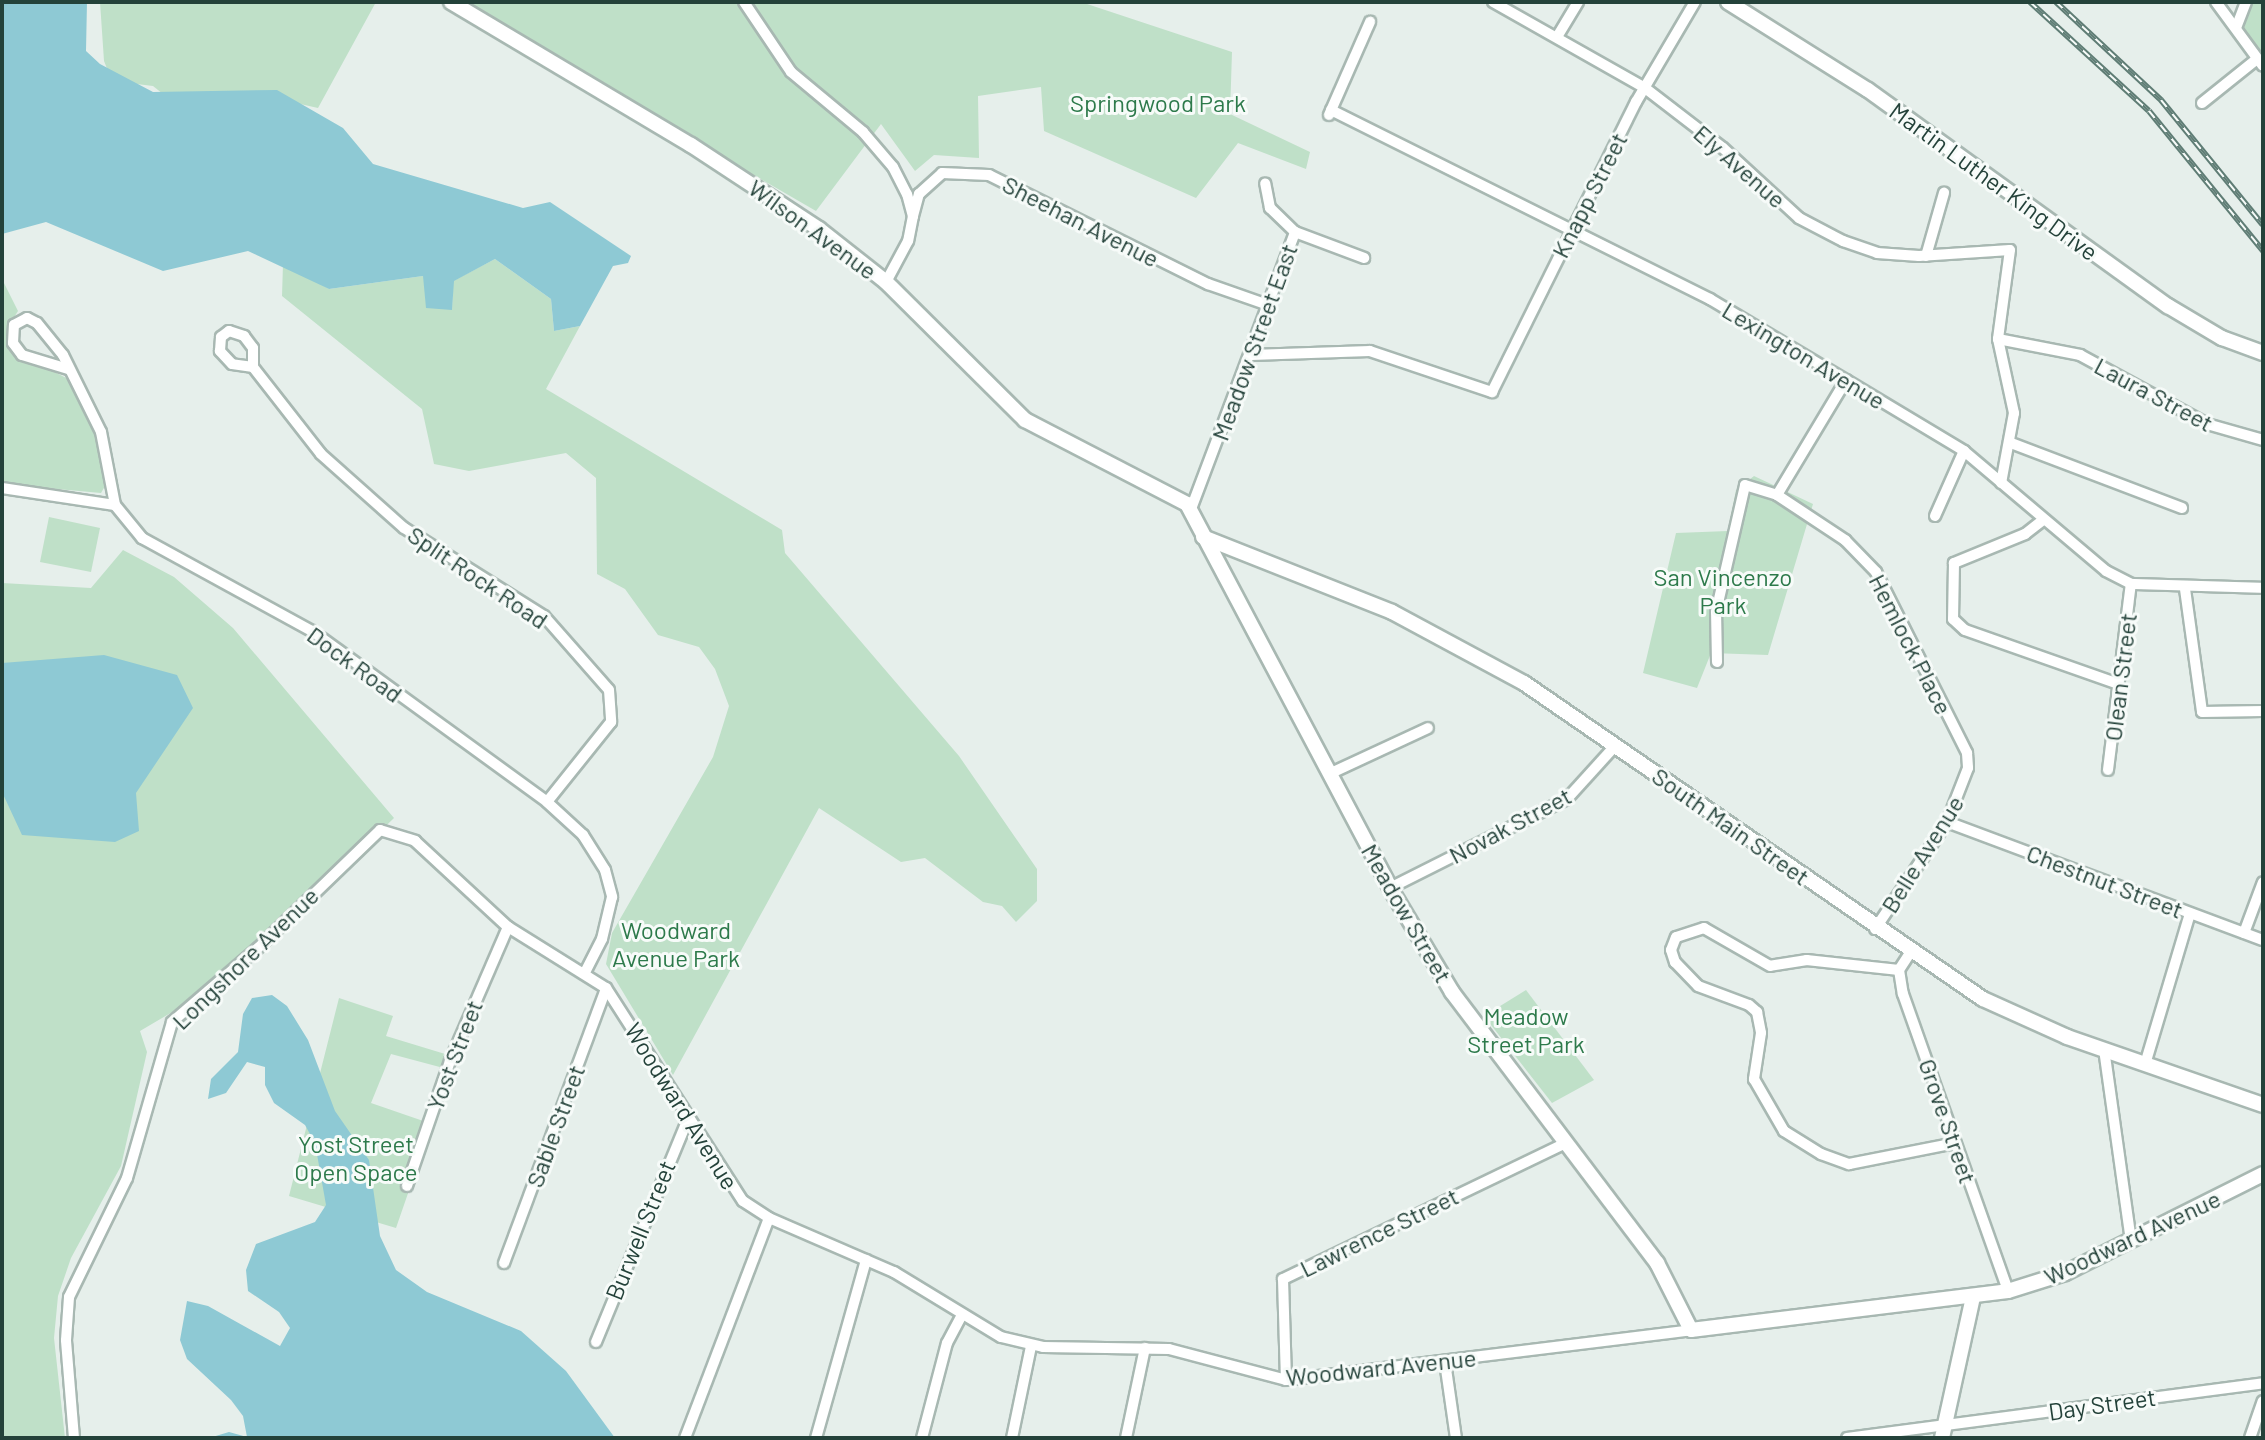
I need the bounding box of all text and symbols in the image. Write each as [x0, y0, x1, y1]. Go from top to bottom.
park label: Springwood Park [1070, 89, 1246, 117]
street label: Martin Luther King Drive [1884, 96, 2104, 266]
street label: Ely Avenue [1688, 118, 1792, 214]
street label: Knapp Street [1545, 128, 1633, 262]
street label: Sheehan Avenue [998, 169, 1164, 273]
street label: Wilson Avenue [743, 173, 883, 285]
street label: Meadow Street East [1205, 240, 1303, 444]
street label: Lexington Avenue [1717, 295, 1891, 415]
street label: Laura Street [2090, 351, 2218, 437]
street label: Split Rock Road [403, 520, 553, 634]
park label: San Vincenzo Park [1654, 563, 1792, 619]
street label: Hemlock Place [1863, 569, 1959, 719]
street label: Olean Street [2098, 611, 2142, 743]
street label: Dock Road [302, 620, 408, 708]
street label: South Main Street [1647, 761, 1815, 891]
street label: Novak Street [1444, 781, 1576, 869]
street label: Belle Avenue [1875, 790, 1969, 918]
street label: Meadow Street [1356, 838, 1458, 988]
street label: Chestnut Street [2023, 838, 2187, 924]
street label: Longshore Avenue [166, 881, 324, 1035]
park label: Woodward Avenue Park [612, 916, 740, 972]
street label: Yost Street [420, 996, 488, 1114]
park label: Meadow Street Park [1467, 1002, 1585, 1058]
street label: Woodward Avenue [619, 1017, 745, 1195]
street label: Grove Street [1913, 1055, 1983, 1187]
street label: Sable Street [520, 1061, 590, 1191]
park label: Yost Street Open Space [294, 1130, 418, 1186]
street label: Burwell Street [599, 1156, 681, 1304]
street label: Lawrence Street [1295, 1181, 1463, 1283]
street label: Woodward Avenue [2039, 1184, 2225, 1290]
street label: Woodward Avenue [1284, 1343, 1478, 1391]
street label: Day Street [2046, 1382, 2158, 1426]

